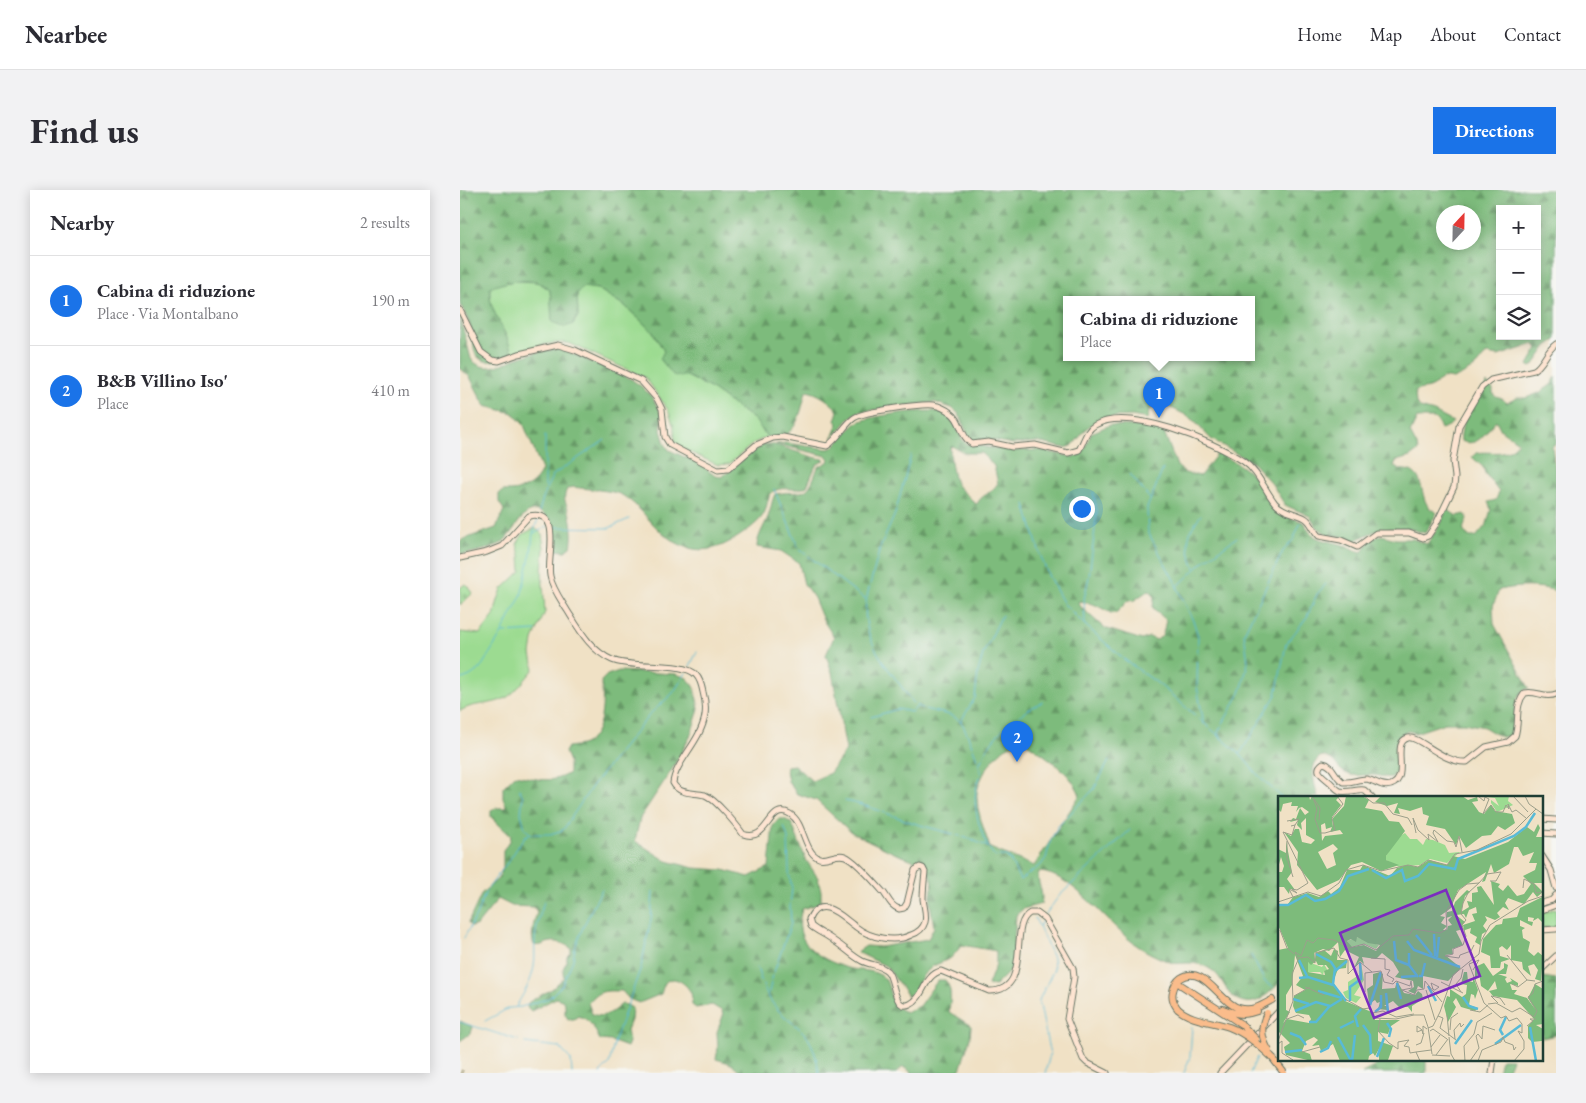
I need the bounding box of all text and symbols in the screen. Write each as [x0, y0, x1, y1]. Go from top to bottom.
text: Nearbee [25, 19, 107, 50]
text: Home [1297, 23, 1342, 46]
text: Map [1370, 23, 1402, 46]
text: About [1430, 23, 1476, 46]
text: Contact [1504, 23, 1561, 46]
button: Directions [1433, 107, 1556, 154]
text: Find us [30, 108, 139, 153]
north arrow [1436, 205, 1481, 250]
map controls [1496, 205, 1541, 340]
button: + [1496, 205, 1541, 250]
text: Nearby [50, 209, 114, 236]
text: 2 results [360, 212, 410, 233]
button: − [1496, 250, 1541, 295]
text: Cabina di riduzione [97, 278, 255, 303]
text: 1 [62, 290, 70, 311]
text: 190 m [371, 290, 410, 311]
button: layers [1496, 295, 1541, 340]
popup [1063, 296, 1255, 361]
text: Place · Via Montalbano [97, 303, 238, 324]
text: Cabina di riduzione [1080, 306, 1238, 331]
text: Place [1080, 331, 1111, 352]
text: B&B Villino Iso' [97, 368, 228, 393]
pin: 1 [1143, 377, 1175, 418]
text: 2 [62, 380, 70, 401]
text: 410 m [371, 380, 410, 401]
text: Place [97, 393, 129, 414]
your location [1069, 496, 1095, 522]
pin: 2 [1001, 721, 1033, 762]
inset map [1278, 796, 1544, 1060]

